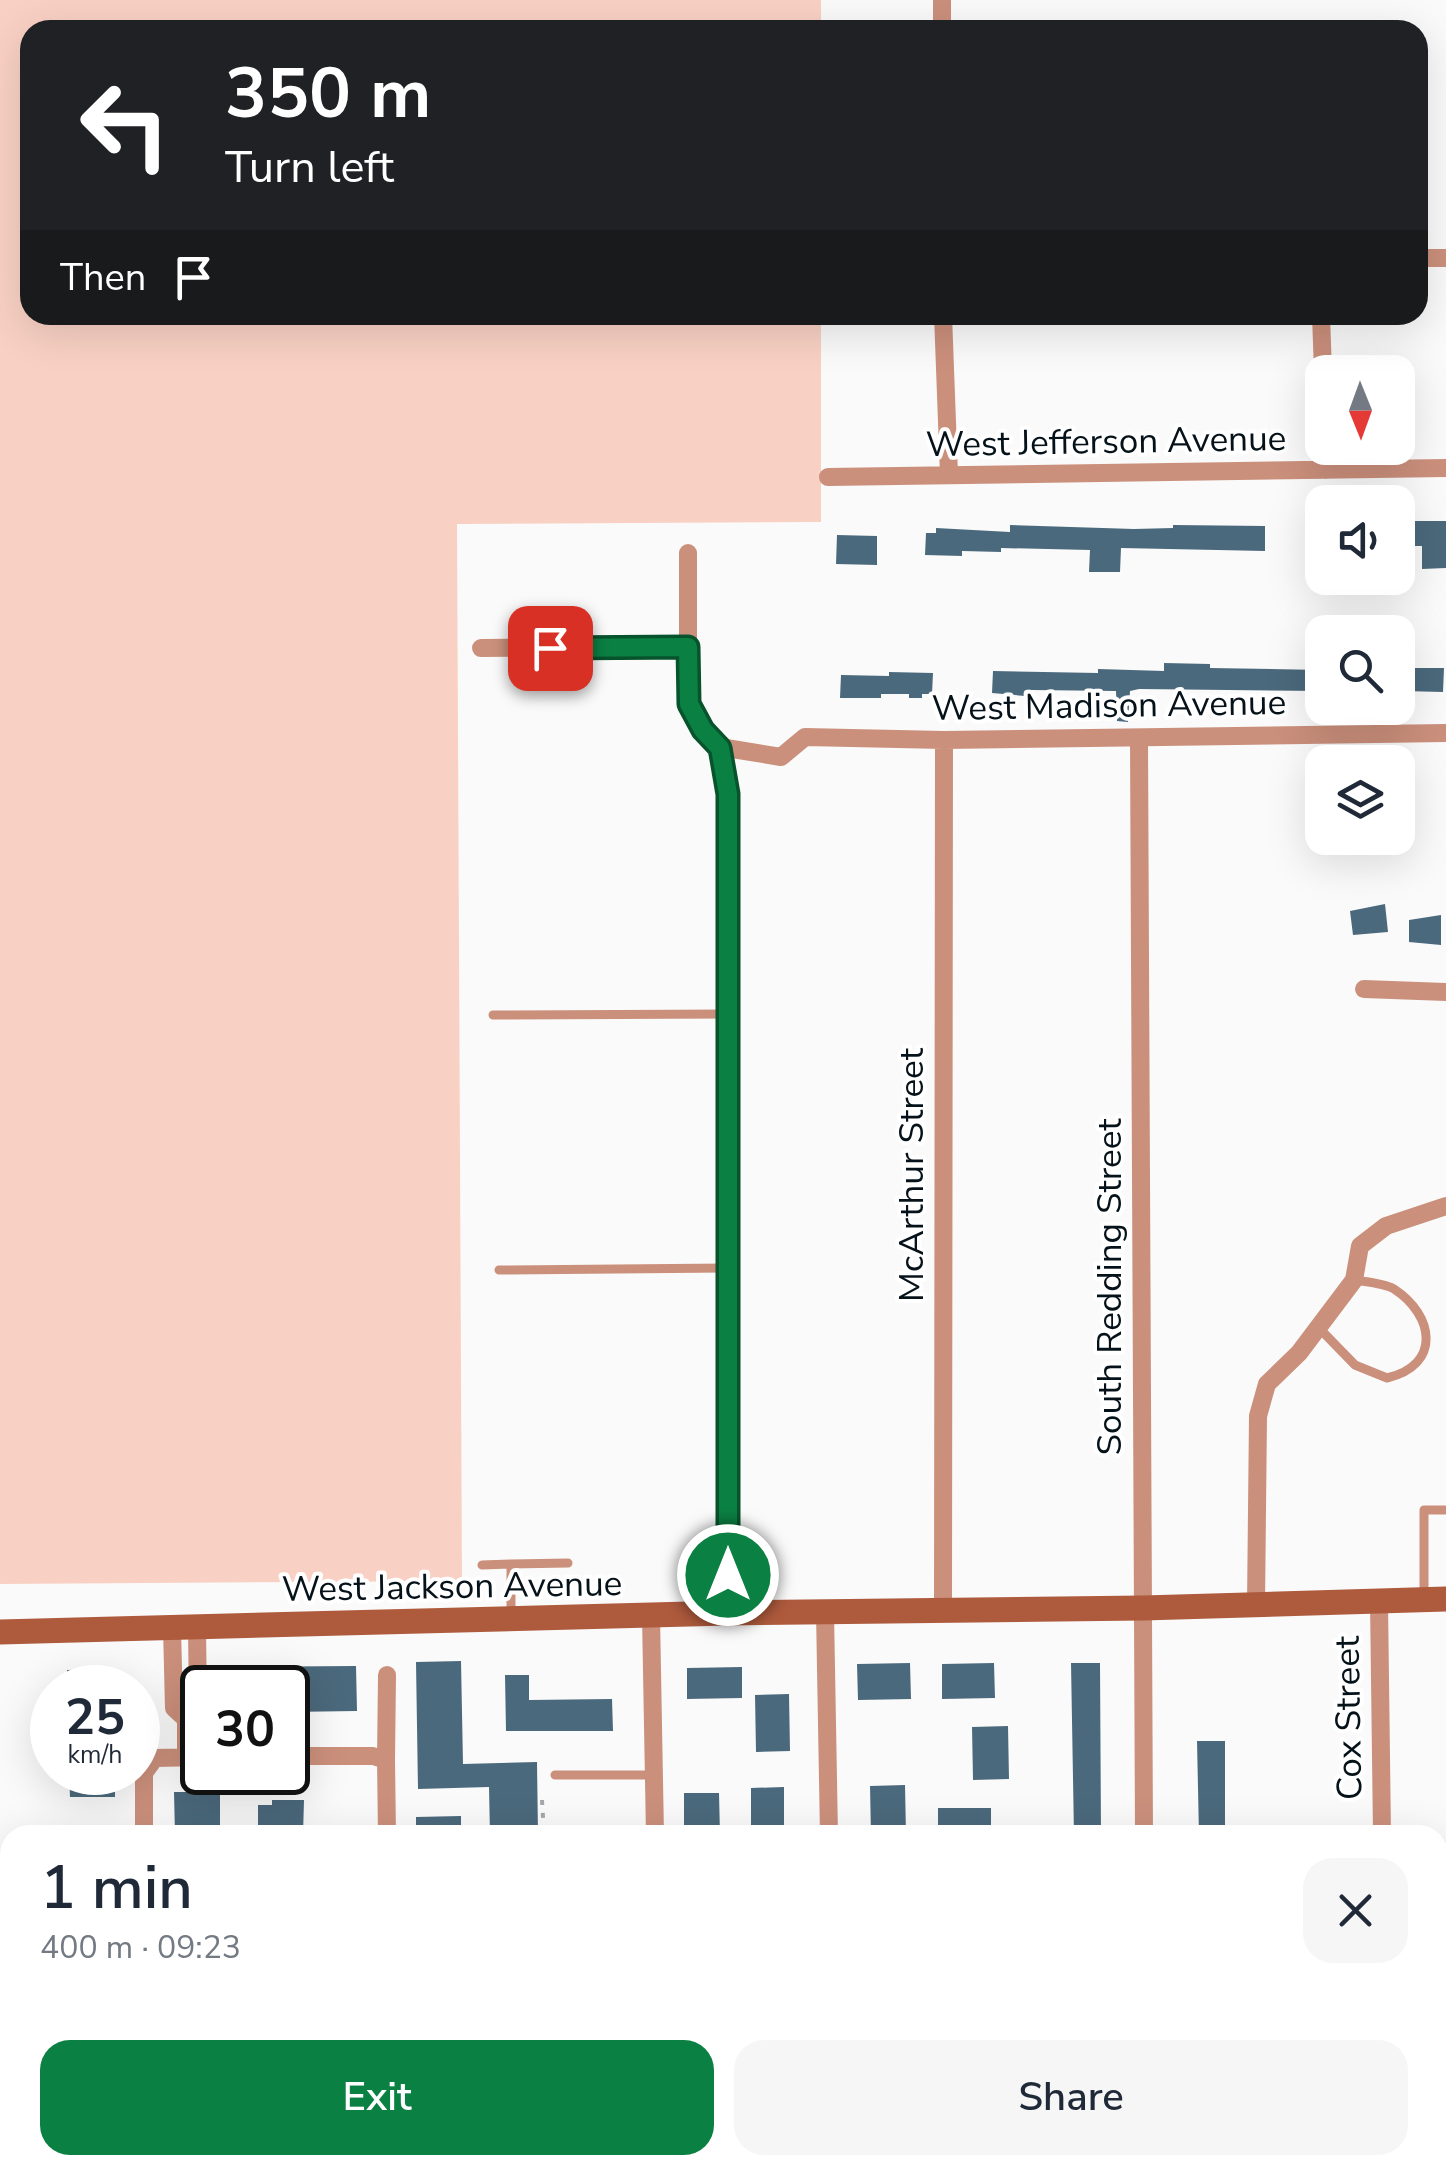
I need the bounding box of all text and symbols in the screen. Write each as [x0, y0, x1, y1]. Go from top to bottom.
text: 350 m [225, 46, 431, 142]
icon: left [60, 60, 190, 190]
text: Turn left [225, 137, 394, 198]
icon: arrive [166, 250, 221, 305]
text: Then [60, 252, 146, 303]
north arrow [1305, 355, 1415, 465]
map controls [1305, 355, 1415, 855]
street label: West Jefferson Avenue [925, 415, 1287, 468]
button: sound [1305, 485, 1415, 595]
pin [508, 606, 593, 691]
button: search [1305, 615, 1415, 725]
icon: arrive [523, 621, 578, 676]
street label: West Madison Avenue [931, 679, 1287, 732]
button: layers [1305, 745, 1415, 855]
street label: McArthur Street [888, 1047, 935, 1302]
street label: South Redding Street [1086, 1118, 1133, 1456]
position arrow [676, 1523, 780, 1627]
street label: West Jackson Avenue [281, 1560, 623, 1613]
street label: Cox Street [1324, 1635, 1373, 1801]
speed limit sign: 30 [180, 1665, 310, 1795]
text: 25 [65, 1683, 125, 1752]
text: km/h [67, 1738, 123, 1772]
text: 1 min [40, 1847, 193, 1929]
button: close [1303, 1858, 1408, 1963]
text: 400 m · 09:23 [40, 1926, 241, 1969]
button: Exit [40, 2040, 714, 2155]
button: Share [734, 2040, 1408, 2155]

